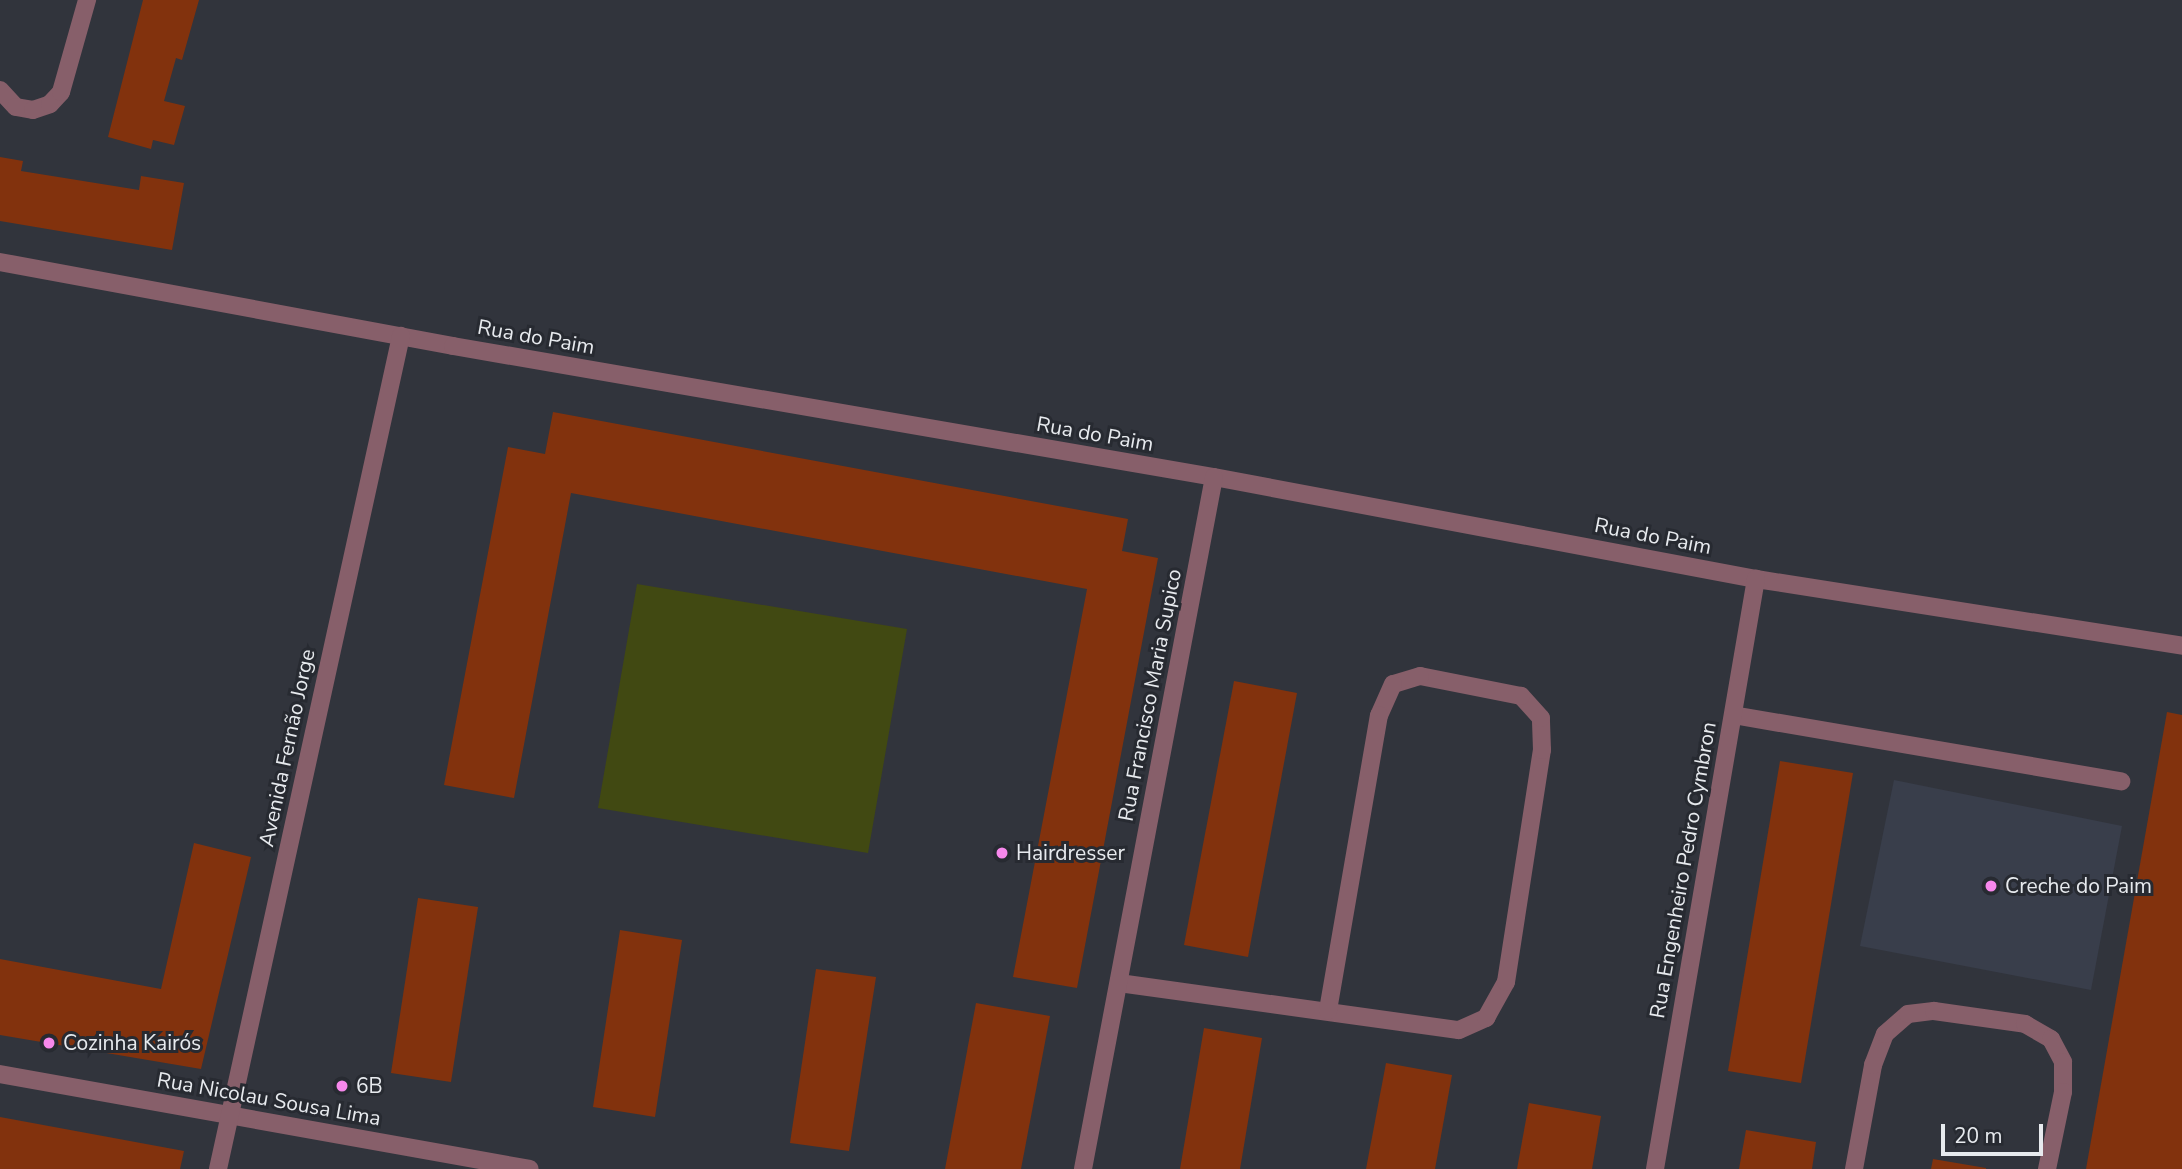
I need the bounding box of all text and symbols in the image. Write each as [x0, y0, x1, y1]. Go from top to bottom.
street label: Rua do Paim [475, 314, 597, 360]
street label: Rua do Paim [1034, 411, 1156, 457]
street label: Rua do Paim [1592, 512, 1714, 560]
street label: Rua Francisco Maria Supico [1113, 567, 1187, 823]
street label: Avenida Fernão Jorge [254, 647, 320, 849]
street label: Rua Engenheiro Pedro Cymbron [1644, 720, 1722, 1020]
place label: Hairdresser [1016, 840, 1125, 866]
marker: Hairdresser [994, 845, 1010, 861]
place label: Creche do Paim [2005, 873, 2152, 899]
marker: Creche do Paim [1983, 878, 1999, 894]
place label: Cozinha Kairós [63, 1030, 201, 1056]
marker: Cozinha Kairós [41, 1035, 57, 1051]
street label: Rua Nicolau Sousa Lima [155, 1067, 383, 1131]
place label: 6B [356, 1073, 383, 1099]
marker: 6B [334, 1078, 350, 1094]
scale bar [1944, 1110, 2046, 1154]
text: 20 m [1954, 1122, 2003, 1150]

